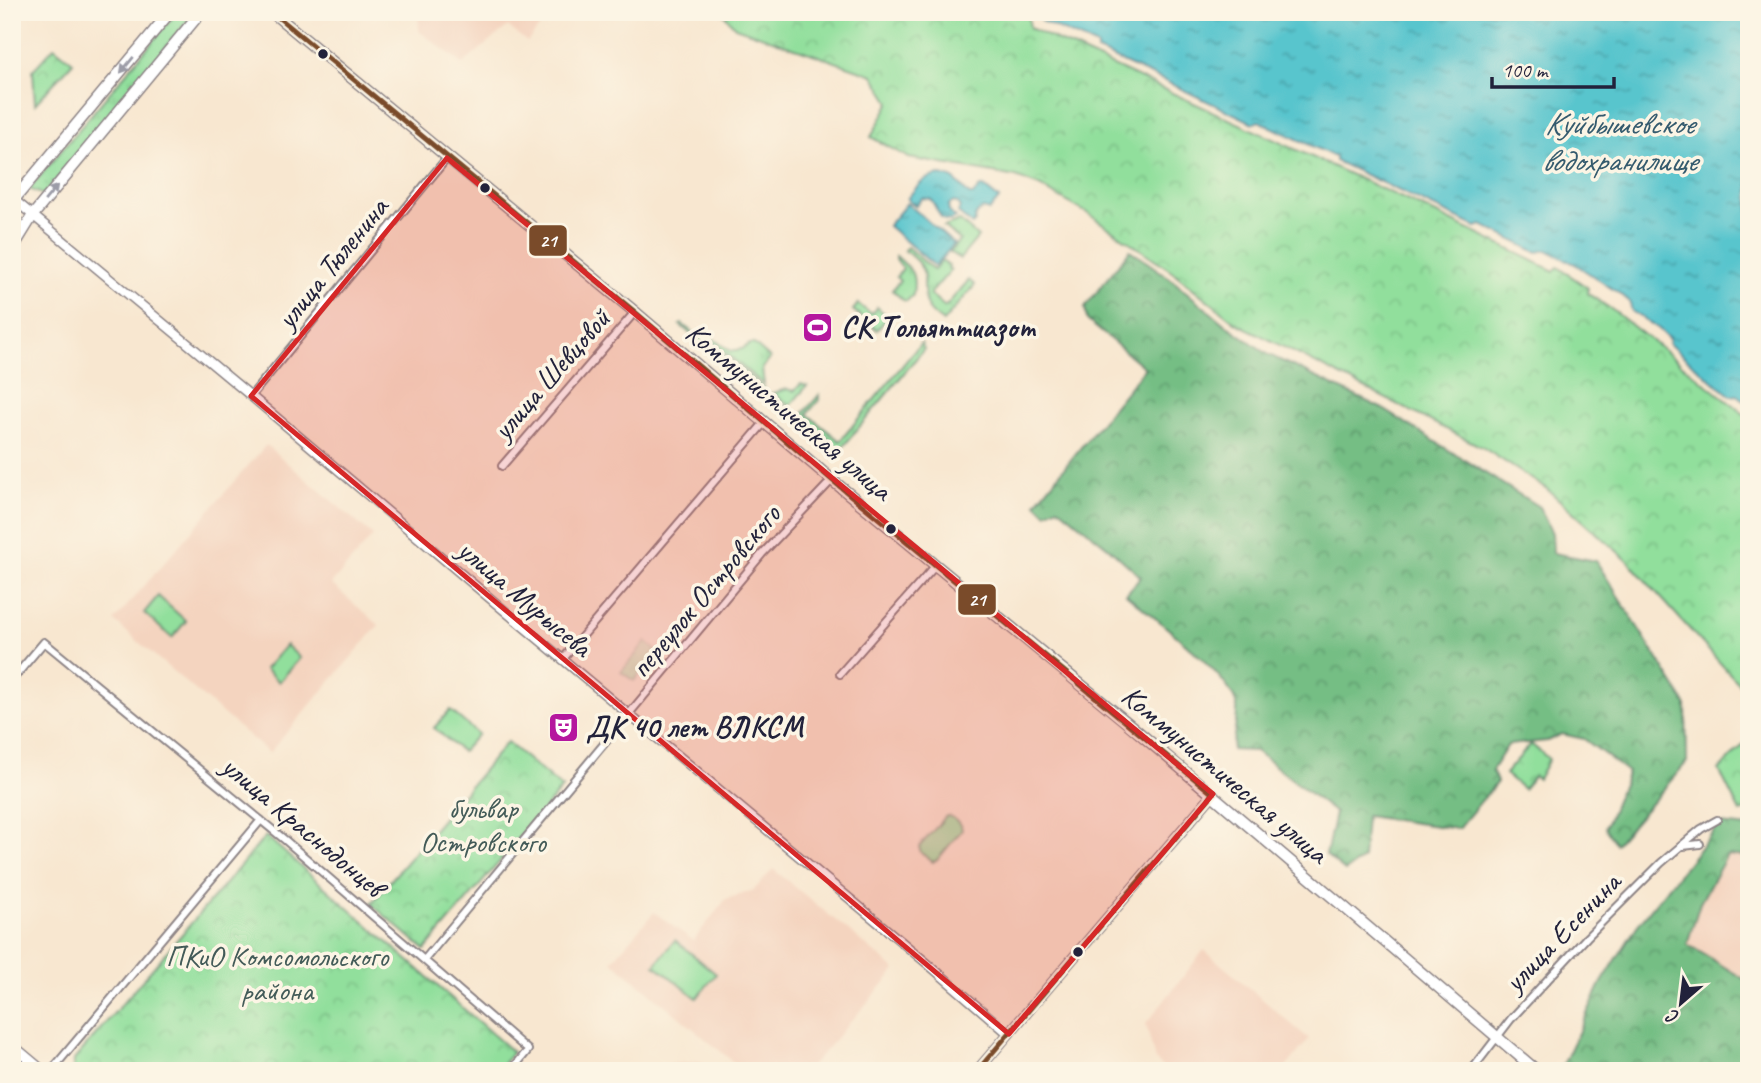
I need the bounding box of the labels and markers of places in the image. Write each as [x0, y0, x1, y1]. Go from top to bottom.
unlabelled marker [316, 47, 330, 61]
unlabelled marker [478, 181, 492, 195]
place label: СК Тольяттиазот [841, 308, 1036, 347]
sports icon: СК Тольяттиазот [801, 310, 835, 344]
unlabelled marker [884, 522, 898, 536]
place label: ДК 40 лет ВЛКСМ [586, 708, 805, 746]
theatre icon: ДК 40 лет ВЛКСМ [546, 710, 580, 744]
unlabelled marker [1071, 945, 1085, 959]

